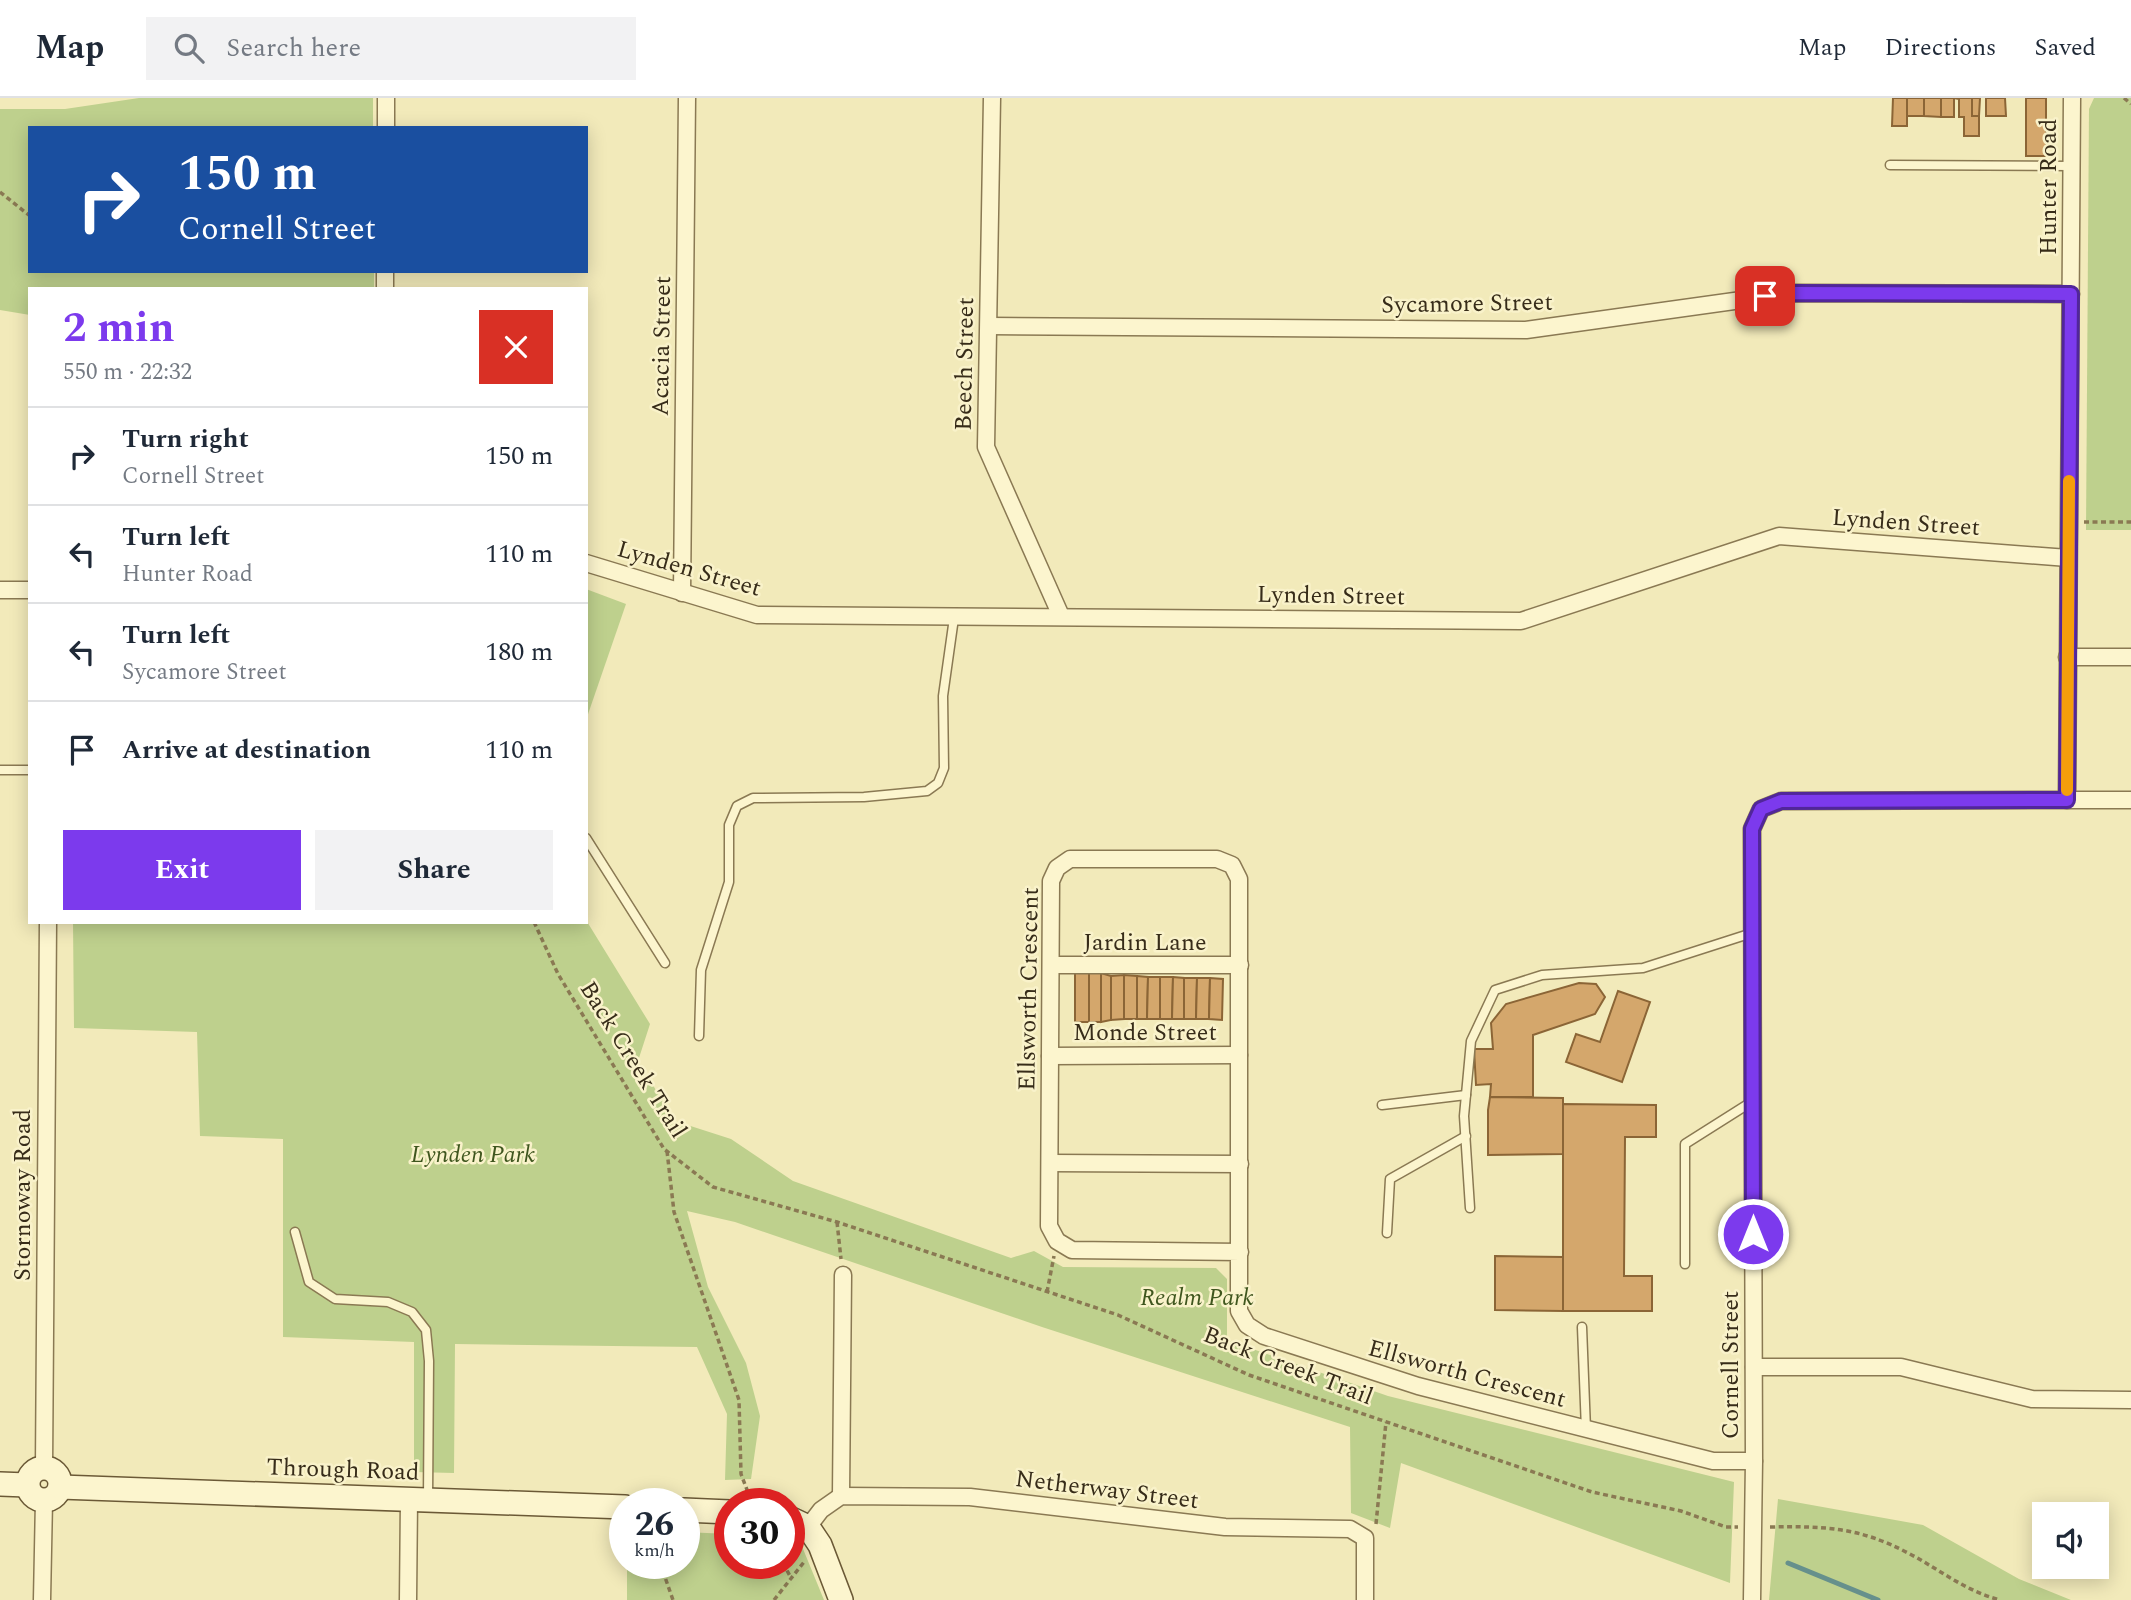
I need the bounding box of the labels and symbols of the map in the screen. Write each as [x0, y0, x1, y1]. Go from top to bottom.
street label: Hunter Road [2031, 119, 2067, 255]
pin [1735, 266, 1795, 326]
street label: Acacia Street [643, 275, 681, 417]
street label: Sycamore Street [1381, 285, 1553, 323]
street label: Beech Street [946, 297, 984, 431]
street label: Lynden Street [1831, 500, 1981, 546]
street label: Lynden Street [613, 531, 765, 607]
street label: Lynden Street [1256, 577, 1406, 615]
street label: Ellsworth Crescent [1009, 887, 1049, 1091]
street label: Jardin Lane [1083, 925, 1207, 961]
street label: Back Creek Trail [570, 974, 696, 1146]
street label: Monde Street [1073, 1015, 1217, 1051]
street label: Stornoway Road [5, 1109, 41, 1281]
park label: Lynden Park [411, 1137, 535, 1173]
position arrow [1716, 1197, 1790, 1271]
park label: Realm Park [1140, 1280, 1254, 1316]
street label: Cornell Street [1713, 1291, 1749, 1439]
street label: Back Creek Trail [1198, 1317, 1378, 1415]
street label: Ellsworth Crescent [1364, 1330, 1570, 1418]
street label: Through Road [266, 1449, 420, 1491]
street label: Netherway Street [1013, 1461, 1201, 1519]
speed limit sign: 30 [714, 1488, 805, 1579]

